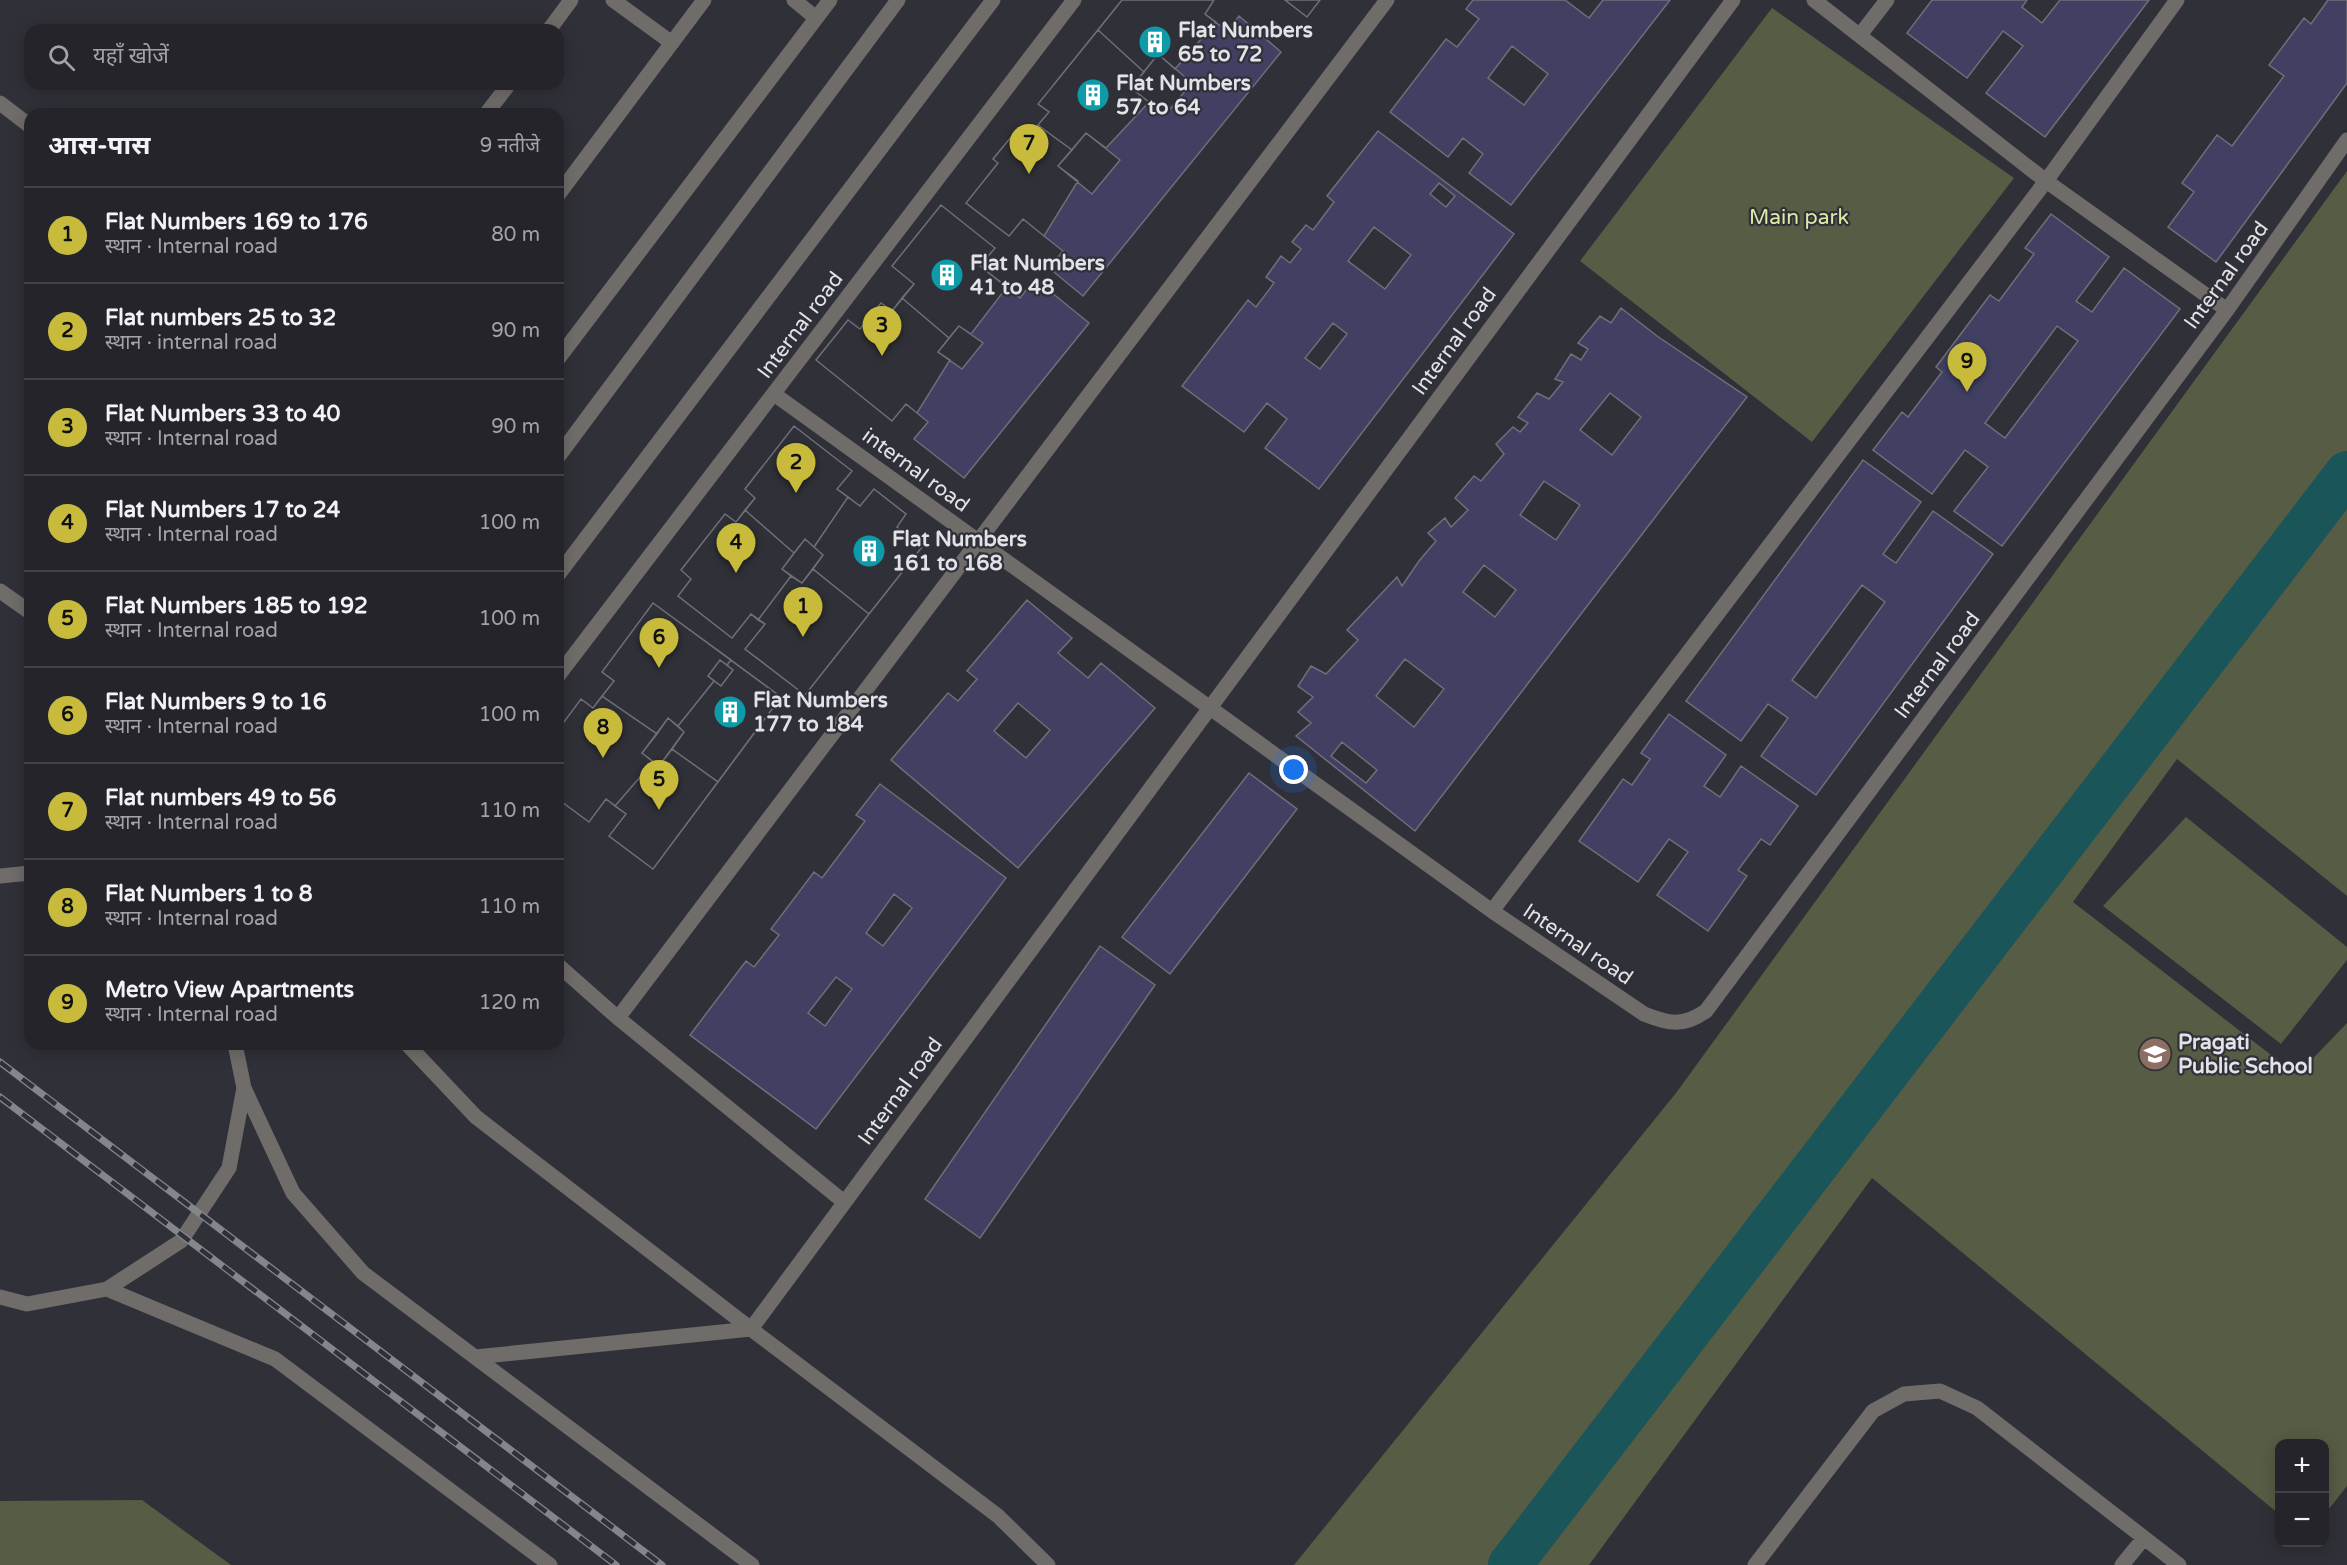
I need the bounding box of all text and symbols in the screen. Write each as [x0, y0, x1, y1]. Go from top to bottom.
place label: Flat Numbers 65 to 72 [1178, 18, 1313, 67]
search box [24, 24, 564, 90]
building icon: Flat Numbers 65 to 72 [1137, 24, 1173, 60]
icon: search [45, 41, 78, 74]
text: यहाँ खोजें [93, 43, 169, 69]
place label: Flat Numbers 57 to 64 [1116, 71, 1251, 120]
building icon: Flat Numbers 57 to 64 [1075, 77, 1111, 113]
pin: 7 [1010, 124, 1048, 174]
text: आस-पास [48, 130, 150, 161]
text: 9 नतीजे [480, 134, 540, 158]
park label: Main park [1749, 205, 1849, 230]
text: Flat Numbers 169 to 176 [105, 209, 368, 235]
street label: Internal road [2179, 217, 2274, 334]
text: 1 [61, 223, 74, 247]
text: 80 m [491, 223, 540, 247]
text: स्थान · Internal road [105, 235, 278, 259]
place label: Flat Numbers 41 to 48 [970, 251, 1105, 300]
building icon: Flat Numbers 41 to 48 [929, 257, 965, 293]
street label: Internal road [752, 267, 849, 384]
street label: Internal road [1407, 283, 1502, 400]
text: Flat numbers 25 to 32 [105, 305, 336, 331]
pin: 3 [862, 306, 902, 356]
text: 2 [61, 319, 74, 343]
text: 90 m [491, 319, 540, 343]
text: स्थान · internal road [105, 331, 277, 355]
pin: 9 [1948, 342, 1986, 392]
text: Flat Numbers 33 to 40 [105, 401, 340, 427]
text: 3 [61, 415, 74, 439]
text: 90 m [491, 415, 540, 439]
street label: internal road [857, 423, 974, 518]
text: स्थान · Internal road [105, 427, 278, 451]
pin: 2 [776, 444, 816, 493]
text: Flat Numbers 17 to 24 [105, 497, 340, 523]
text: 4 [61, 511, 74, 535]
text: 100 m [479, 511, 540, 535]
text: स्थान · Internal road [105, 523, 278, 547]
pin: 4 [716, 524, 756, 573]
place label: Flat Numbers 161 to 168 [892, 527, 1027, 576]
building icon: Flat Numbers 161 to 168 [851, 533, 887, 569]
pin: 1 [784, 588, 822, 637]
text: Flat Numbers 185 to 192 [105, 593, 368, 619]
text: 5 [61, 607, 74, 631]
text: 100 m [479, 607, 540, 631]
street label: Internal road [1889, 607, 1986, 724]
pin: 6 [640, 618, 678, 668]
text: स्थान · Internal road [105, 619, 278, 643]
place label: Flat Numbers 177 to 184 [753, 688, 888, 737]
text: Flat Numbers 9 to 16 [105, 689, 326, 715]
building icon: Flat Numbers 177 to 184 [712, 694, 748, 730]
text: 6 [61, 703, 74, 727]
text: 100 m [479, 703, 540, 727]
pin: 8 [584, 708, 622, 758]
text: स्थान · Internal road [105, 715, 278, 739]
your location [1279, 755, 1308, 784]
pin: 5 [640, 760, 678, 810]
text: Flat numbers 49 to 56 [105, 785, 336, 811]
text: 7 [61, 799, 74, 823]
text: 110 m [479, 799, 540, 823]
text: स्थान · Internal road [105, 811, 278, 835]
text: Flat Numbers 1 to 8 [105, 881, 313, 907]
text: 8 [61, 895, 74, 919]
text: 110 m [479, 895, 540, 919]
street label: Internal road [1518, 899, 1637, 990]
text: स्थान · Internal road [105, 907, 278, 931]
text: Metro View Apartments [105, 977, 354, 1003]
text: 9 [61, 991, 74, 1015]
text: 120 m [479, 991, 540, 1015]
text: स्थान · Internal road [105, 1003, 278, 1027]
place label: Pragati Public School [2178, 1030, 2313, 1079]
street label: Internal road [853, 1033, 948, 1150]
school or university icon: Pragati Public School [2137, 1036, 2173, 1072]
map controls [2275, 1439, 2329, 1547]
button: + [2275, 1439, 2329, 1493]
button: − [2275, 1493, 2329, 1547]

